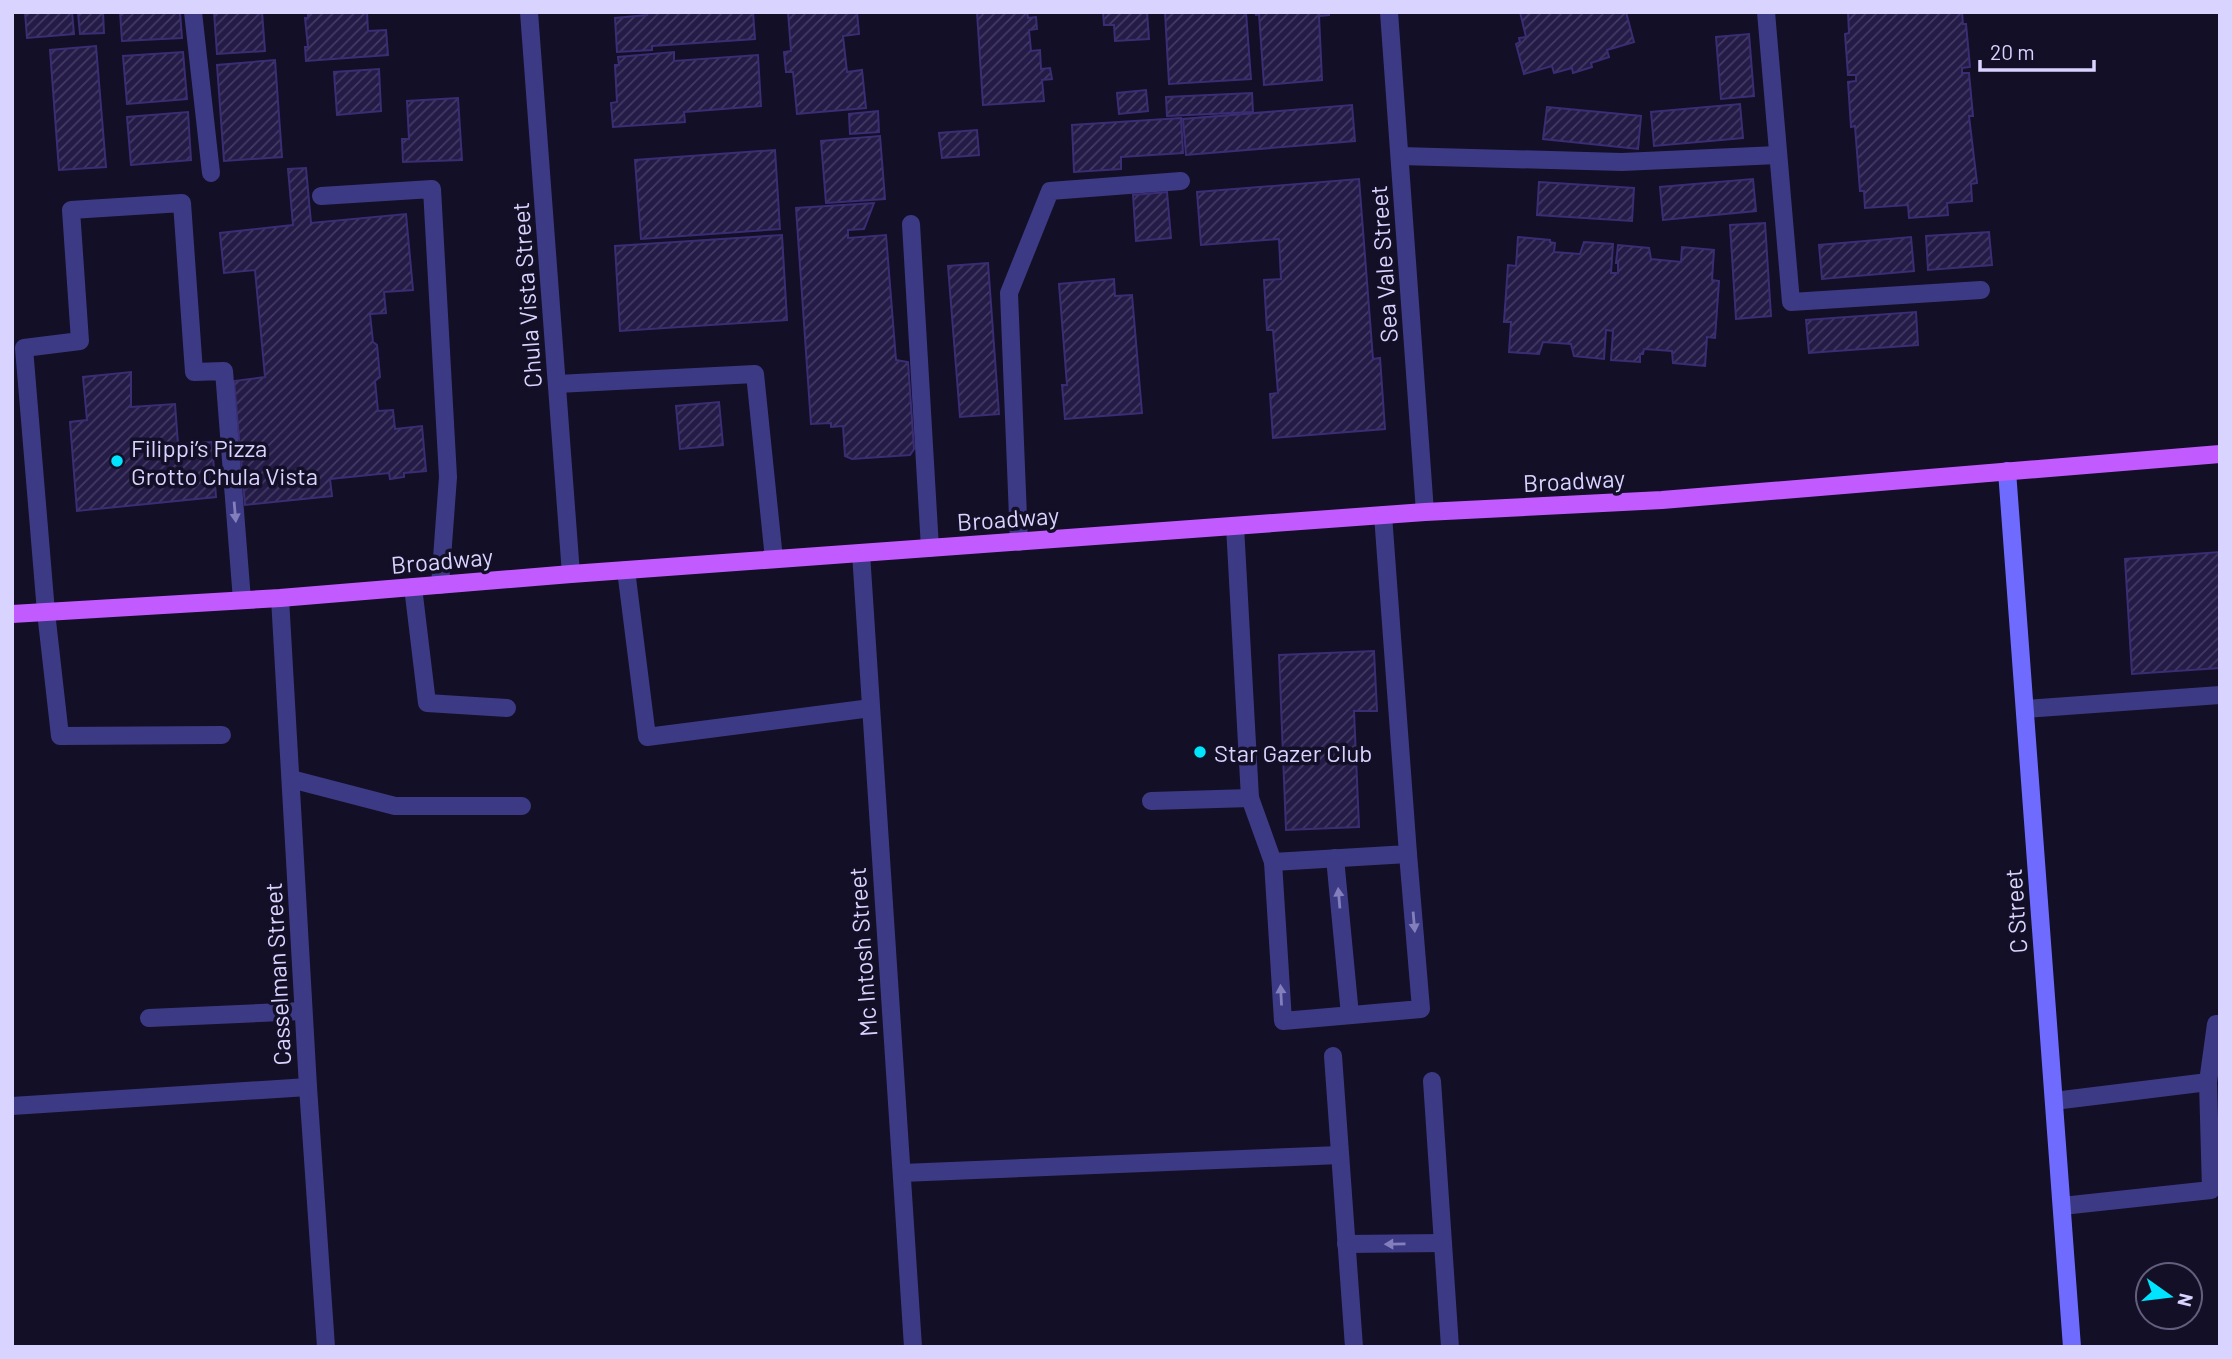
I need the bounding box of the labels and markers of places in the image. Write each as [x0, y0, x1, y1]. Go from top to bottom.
place label: Filippi’s Pizza Grotto Chula Vista [131, 433, 318, 490]
marker: Filippi’s Pizza Grotto Chula Vista [109, 453, 125, 469]
place label: Star Gazer Club [1214, 738, 1372, 767]
marker: Star Gazer Club [1192, 744, 1208, 760]

